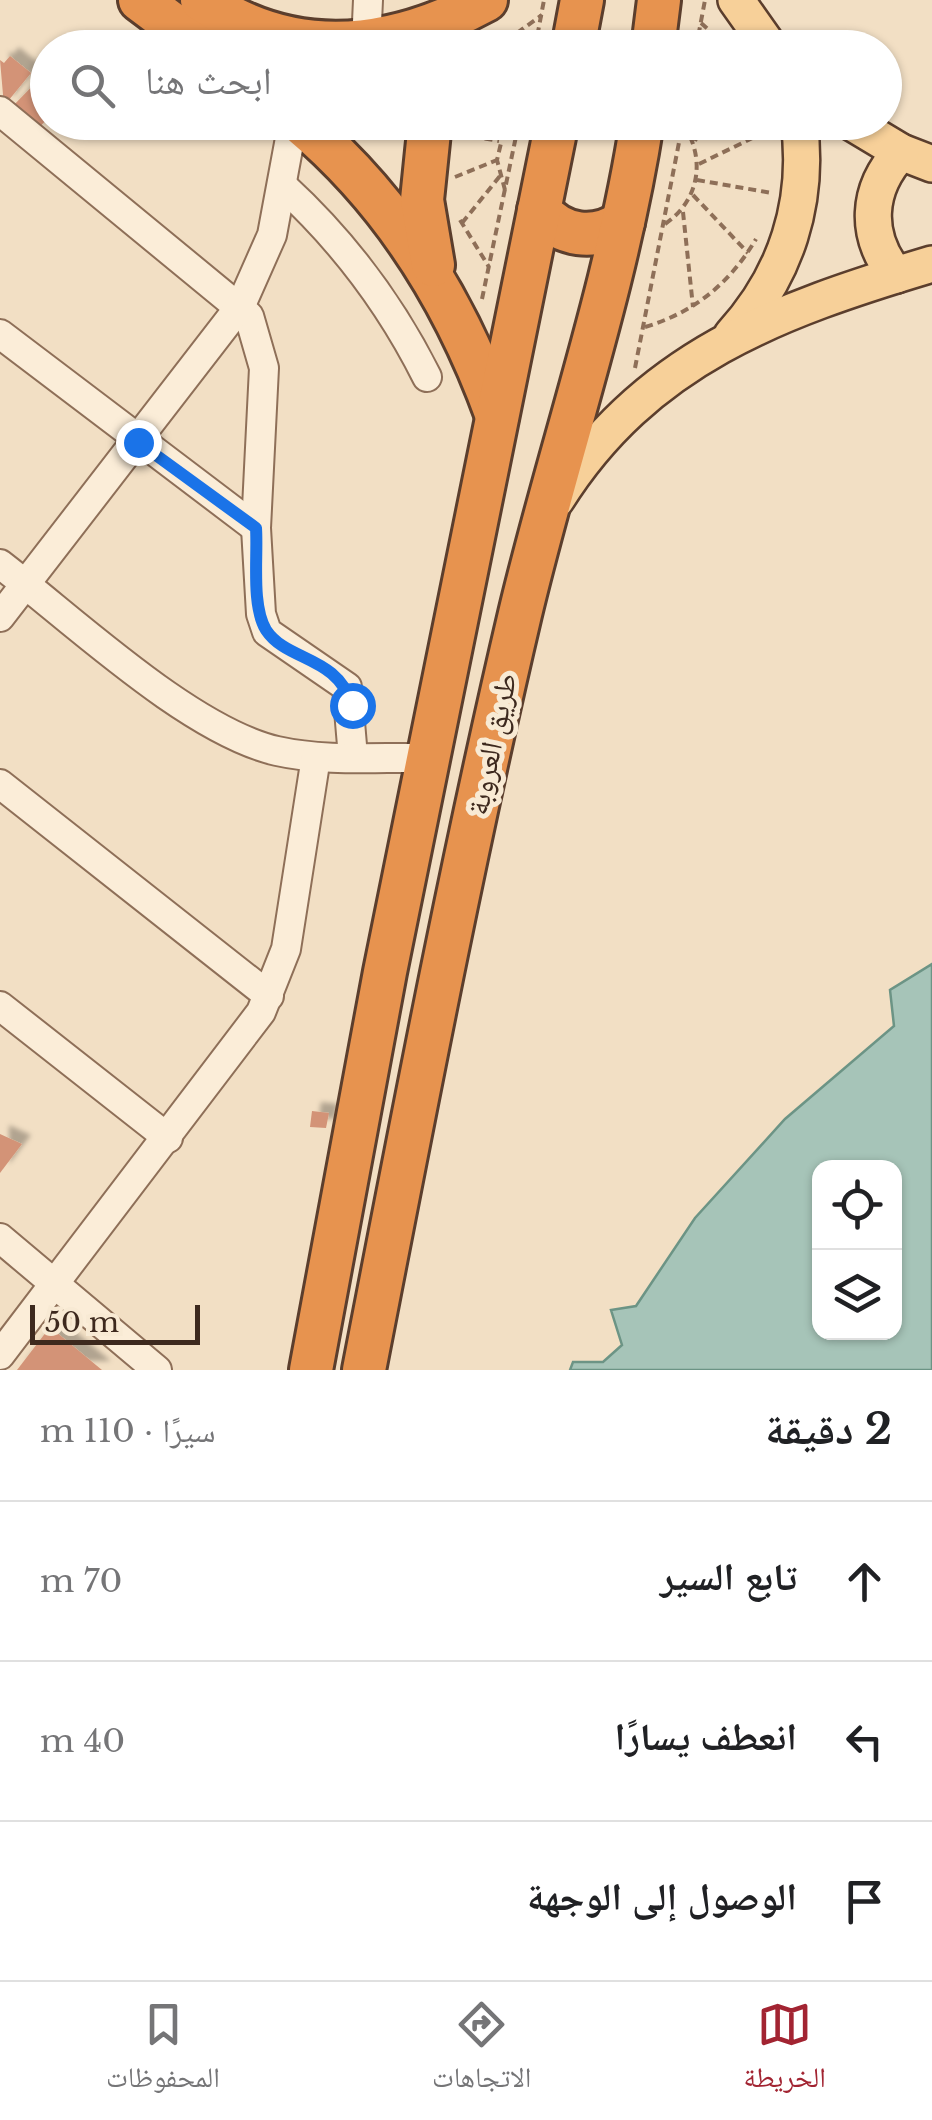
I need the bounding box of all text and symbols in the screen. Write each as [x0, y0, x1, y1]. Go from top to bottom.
search box [30, 30, 902, 140]
text: ابحث هنا [145, 57, 272, 104]
icon: search [65, 58, 120, 113]
route end [116, 420, 162, 466]
street label: طريق العروبة [458, 670, 525, 818]
route start [330, 683, 376, 729]
map controls [812, 1160, 902, 1340]
button: locate [812, 1160, 902, 1250]
button: layers [812, 1250, 902, 1340]
scale bar [30, 1300, 200, 1344]
text: 50 m [45, 1305, 119, 1340]
text: 2 دقيقة [765, 1403, 892, 1455]
text: سيرًا · 110 m [40, 1411, 216, 1451]
text: تابع السير [660, 1553, 797, 1600]
icon: ahead [837, 1554, 892, 1609]
text: 70 m [40, 1561, 122, 1601]
text: انعطف يسارًا [615, 1713, 797, 1760]
icon: left [837, 1714, 892, 1769]
text: 40 m [40, 1721, 125, 1761]
text: الوصول إلى الوجهة [527, 1873, 797, 1920]
icon: arrive [837, 1874, 892, 1929]
tab: المحفوظات [106, 1997, 220, 2105]
tab: الاتجاهات [432, 1997, 531, 2105]
tab: الخريطة [744, 1997, 826, 2105]

